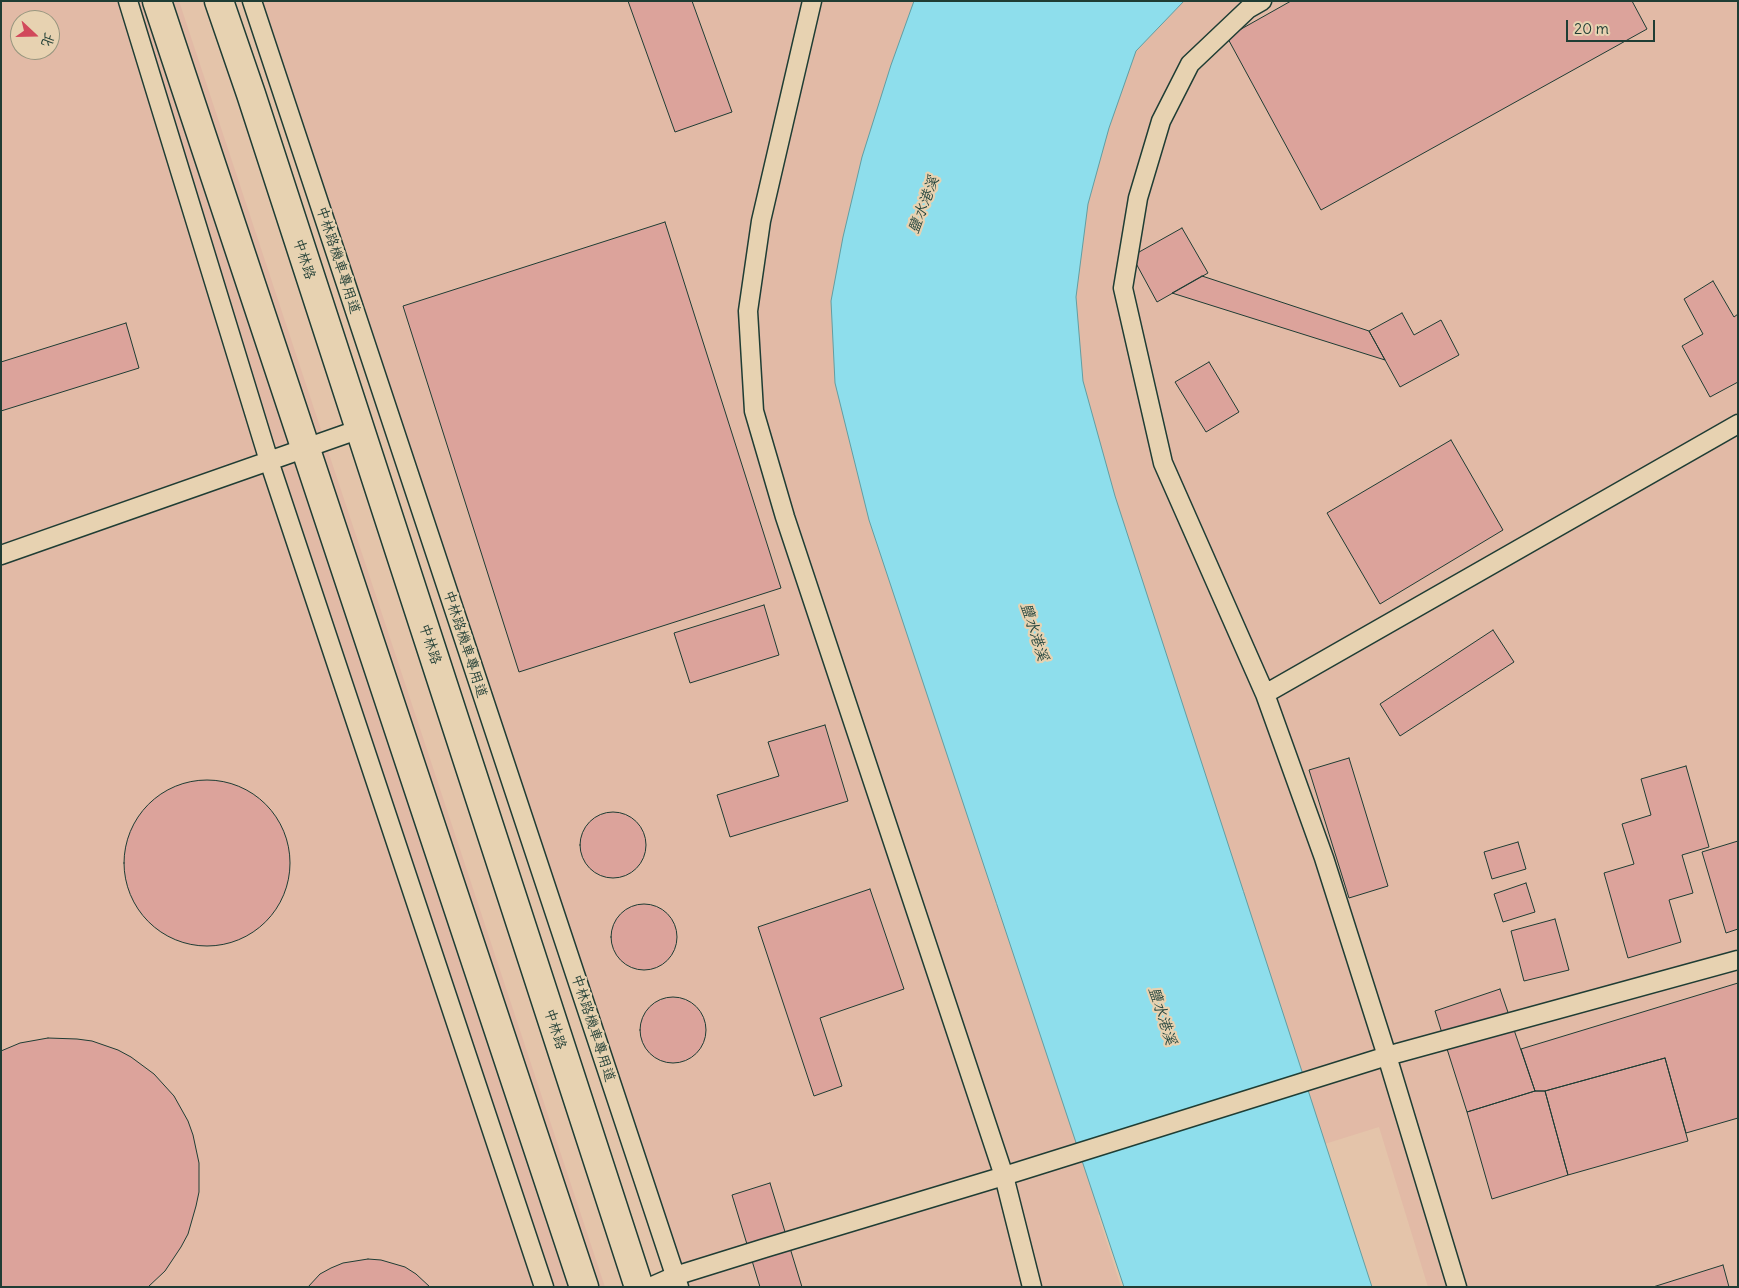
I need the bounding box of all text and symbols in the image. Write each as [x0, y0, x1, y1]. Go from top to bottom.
north arrow [10, 10, 60, 60]
scale bar [1569, 10, 1658, 42]
text: 20 m [1574, 19, 1609, 38]
text: 北 [37, 30, 59, 50]
water label: 鹽水港溪 [905, 174, 943, 236]
street label: 中林路機車專用道 [313, 204, 363, 316]
street label: 中林路 [290, 236, 318, 282]
street label: 中林路機車專用道 [440, 588, 490, 700]
water label: 鹽水港溪 [1016, 601, 1052, 663]
street label: 中林路 [416, 621, 444, 667]
street label: 中林路機車專用道 [568, 972, 618, 1084]
water label: 鹽水港溪 [1144, 985, 1180, 1047]
street label: 中林路 [541, 1006, 569, 1052]

